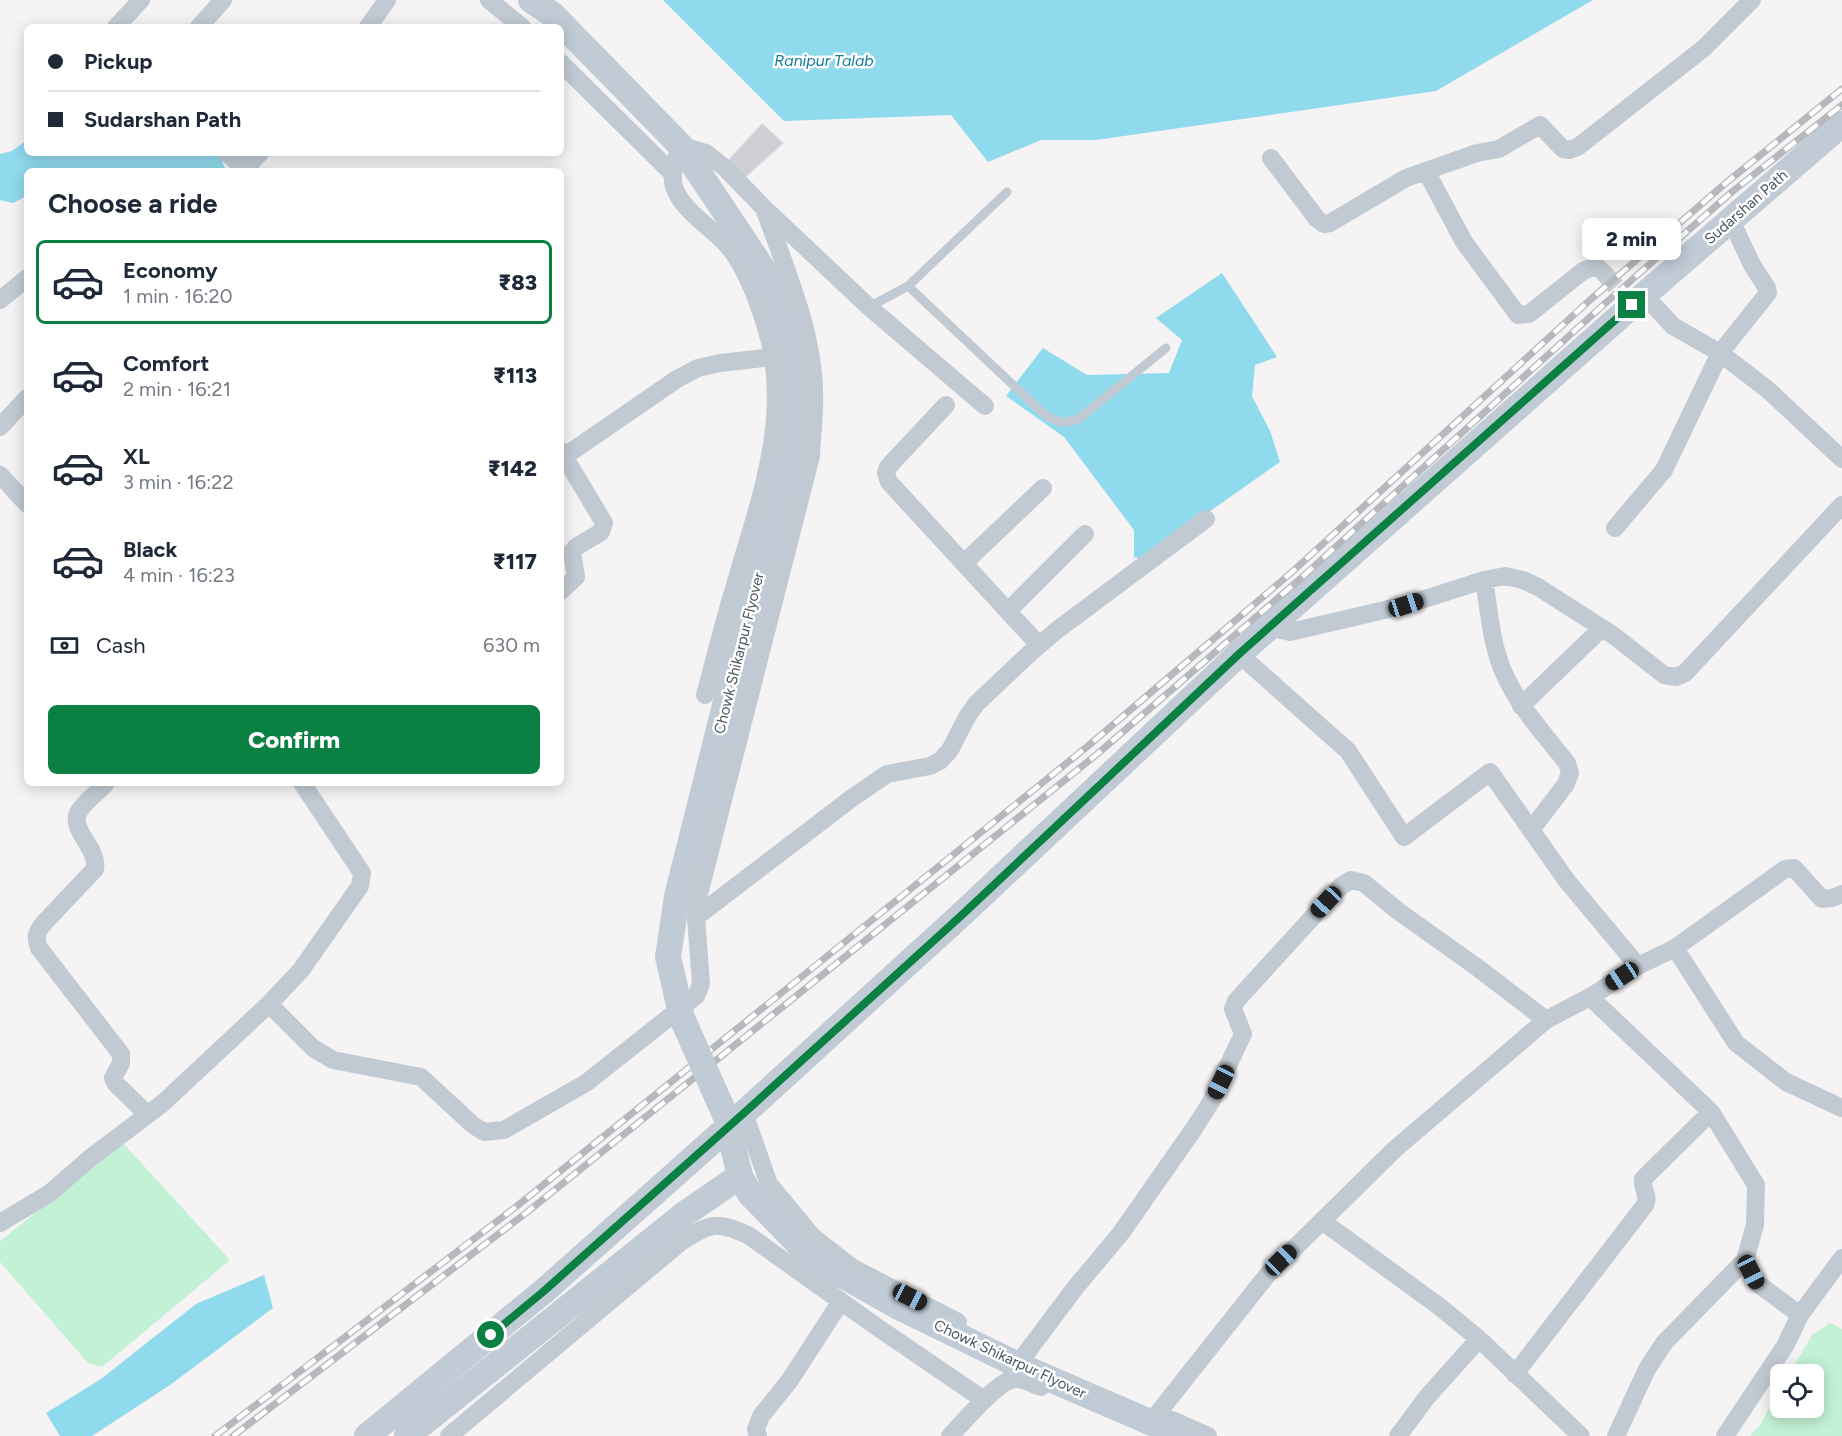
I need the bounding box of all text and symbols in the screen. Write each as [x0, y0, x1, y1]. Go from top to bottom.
text: Pickup [84, 48, 153, 75]
water label: Ranipur Talab [774, 51, 874, 70]
text: Sudarshan Path [84, 106, 241, 133]
street label: Sudarshan Path [1701, 166, 1791, 248]
text: Choose a ride [48, 187, 217, 220]
callout: 2 min [1582, 218, 1682, 260]
text: 2 min [1606, 227, 1657, 251]
icon: car [51, 255, 105, 309]
text: Economy [123, 257, 218, 284]
text: ₹83 [498, 269, 537, 296]
text: 1 min · 16:20 [123, 284, 233, 308]
route end [1618, 291, 1645, 318]
icon: car [51, 348, 105, 402]
text: Comfort [123, 350, 209, 377]
text: ₹113 [493, 362, 537, 389]
text: 2 min · 16:21 [123, 377, 231, 401]
icon: car [51, 441, 105, 495]
text: XL [123, 443, 150, 470]
text: ₹142 [488, 455, 537, 482]
text: 3 min · 16:22 [123, 470, 234, 494]
icon: car [51, 534, 105, 588]
text: Black [123, 536, 177, 563]
text: ₹117 [493, 548, 537, 575]
text: 4 min · 16:23 [123, 563, 235, 587]
street label: Chowk Shikarpur Flyover [710, 570, 768, 736]
car [1386, 591, 1426, 619]
icon: cash [48, 629, 81, 662]
text: Cash [96, 632, 146, 659]
text: 630 m [483, 633, 540, 657]
button: Confirm [48, 705, 540, 774]
car [1307, 883, 1345, 921]
car [1602, 959, 1642, 993]
car [1205, 1062, 1237, 1102]
car [1262, 1241, 1300, 1279]
car [1735, 1252, 1767, 1292]
car [890, 1281, 930, 1313]
street label: Chowk Shikarpur Flyover [931, 1316, 1089, 1402]
route start [477, 1321, 504, 1348]
map controls [1770, 1364, 1824, 1418]
button: locate [1770, 1364, 1824, 1418]

